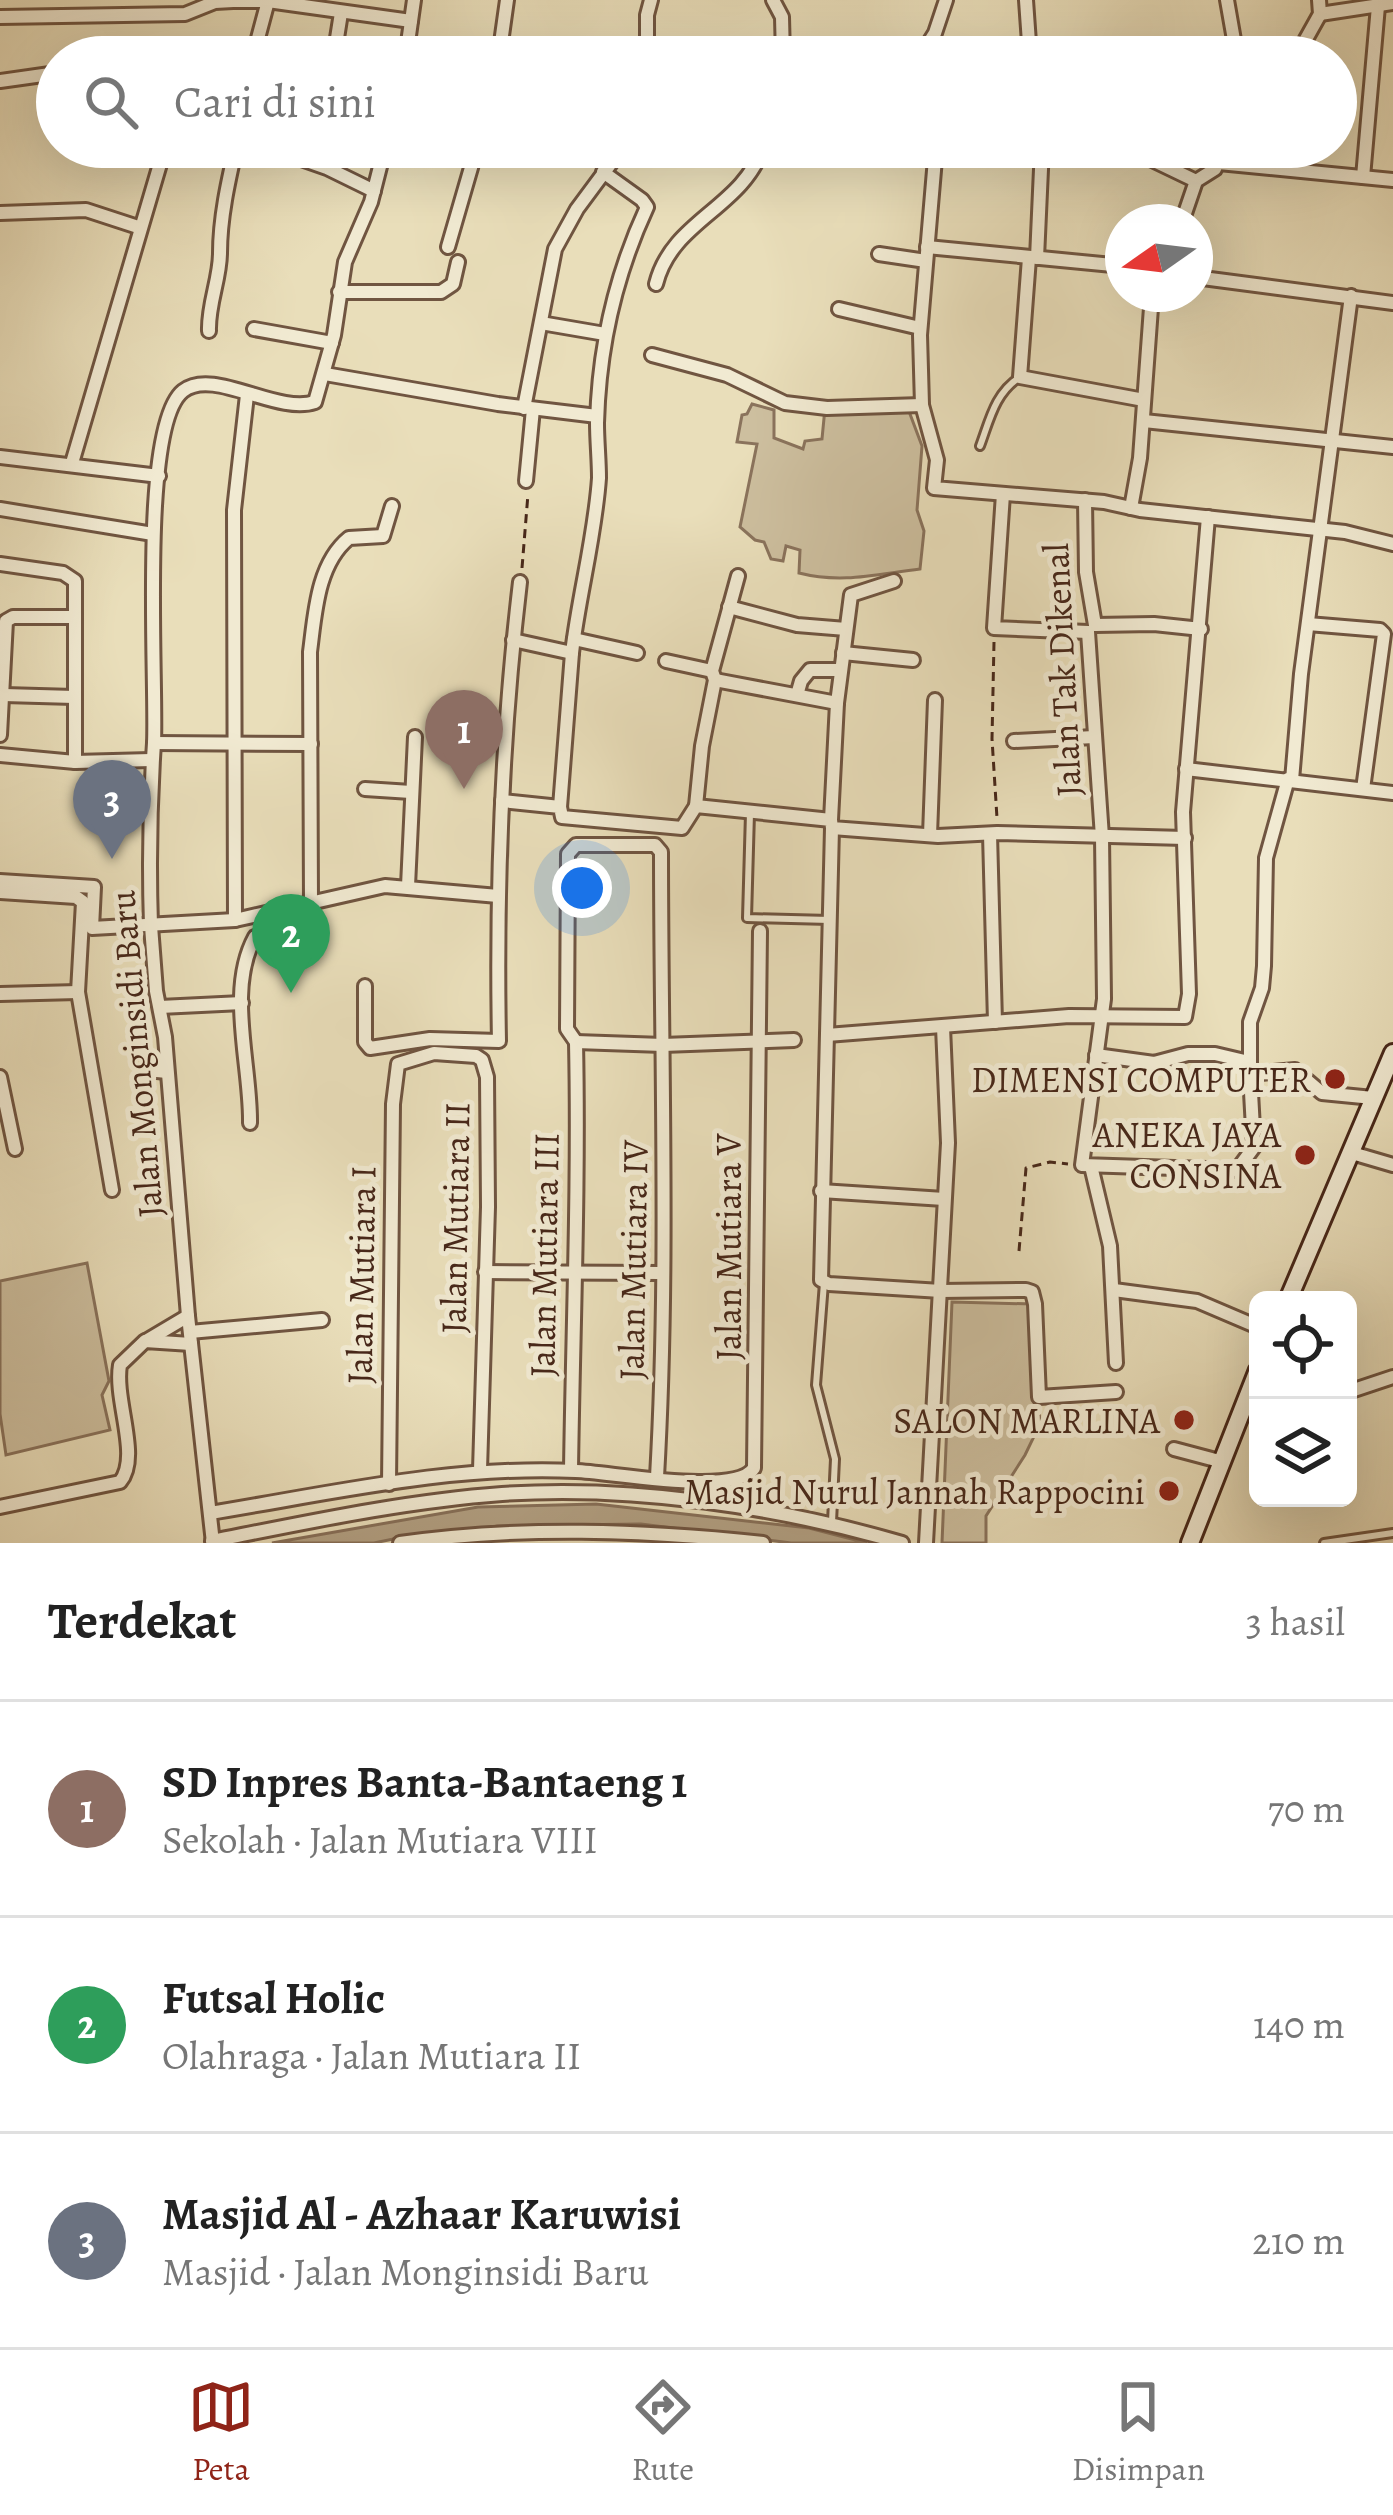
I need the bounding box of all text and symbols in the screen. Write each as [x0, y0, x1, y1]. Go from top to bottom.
search box [36, 36, 1357, 168]
icon: search [78, 69, 144, 135]
text: Cari di sini [174, 71, 376, 133]
north arrow [1105, 204, 1213, 312]
street label: Jalan Tak Dikenal [1031, 542, 1093, 798]
pin: 1 [425, 690, 503, 789]
pin: 3 [73, 760, 151, 859]
your location [552, 858, 612, 918]
street label: Jalan Monginsidi Baru [97, 888, 175, 1220]
pin: 2 [252, 894, 330, 993]
place label: DIMENSI COMPUTER [971, 1055, 1311, 1104]
marker: DIMENSI COMPUTER [1322, 1066, 1348, 1092]
street label: Jalan Mutiara II [428, 1102, 482, 1334]
place label: ANEKA JAYA CONSINA [1092, 1110, 1282, 1200]
street label: Jalan Mutiara III [517, 1132, 571, 1378]
street label: Jalan Mutiara V [704, 1133, 753, 1361]
street label: Jalan Mutiara IV [606, 1139, 660, 1381]
marker: ANEKA JAYA CONSINA [1292, 1142, 1318, 1168]
street label: Jalan Mutiara I [335, 1165, 387, 1385]
map controls [1249, 1291, 1357, 1507]
button: locate [1249, 1291, 1357, 1399]
place label: SALON MARLINA [893, 1396, 1161, 1445]
button: layers [1249, 1399, 1357, 1507]
marker: SALON MARLINA [1171, 1407, 1197, 1433]
place label: Masjid Nurul Jannah Rappocini [684, 1467, 1145, 1516]
marker: Masjid Nurul Jannah Rappocini [1156, 1478, 1182, 1504]
text: Terdekat [48, 1586, 236, 1656]
text: 3 hasil [1246, 1595, 1345, 1648]
text: SD Inpres Banta-Bantaeng 1 [162, 1751, 687, 1813]
text: 1 [80, 1782, 94, 1835]
text: 70 m [1268, 1782, 1345, 1835]
text: Sekolah · Jalan Mutiara VIII [162, 1813, 597, 1866]
text: Futsal Holic [162, 1967, 385, 2029]
text: 2 [78, 1998, 96, 2051]
text: 140 m [1253, 1998, 1345, 2051]
text: Olahraga · Jalan Mutiara II [162, 2029, 581, 2082]
text: Masjid Al - Azhaar Karuwisi [162, 2183, 681, 2245]
text: 3 [79, 2214, 95, 2267]
text: 210 m [1252, 2214, 1345, 2267]
text: Masjid · Jalan Monginsidi Baru [162, 2245, 649, 2298]
tab: Peta [188, 2374, 254, 2491]
tab: Rute [630, 2374, 696, 2491]
tab: Disimpan [1072, 2374, 1205, 2491]

